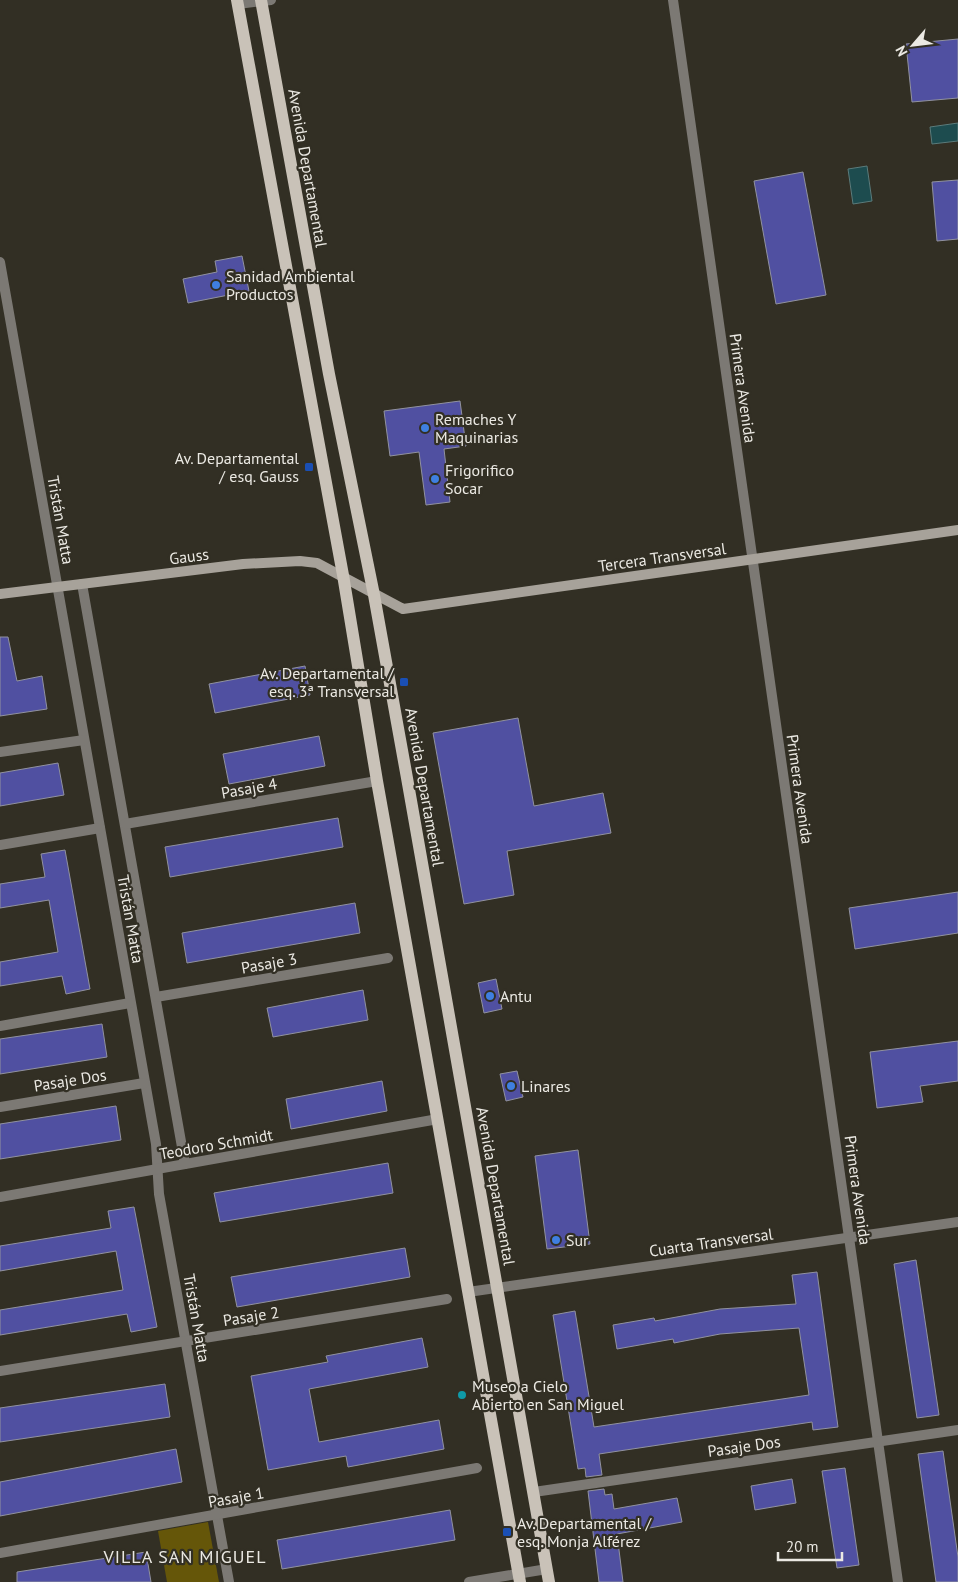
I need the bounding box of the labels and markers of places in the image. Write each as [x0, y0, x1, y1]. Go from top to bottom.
place label: Sanidad Ambiental Productos [226, 266, 355, 304]
marker: Sanidad Ambiental Productos [210, 279, 222, 291]
place label: Remaches Y Maquinarias [435, 409, 518, 447]
marker: Remaches Y Maquinarias [419, 422, 431, 434]
place label: Av. Departamental / esq. Gauss [175, 448, 299, 486]
place label: Frigorifico Socar [445, 460, 514, 498]
marker: Av. Departamental / esq. Gauss [303, 461, 315, 473]
marker: Frigorifico Socar [429, 473, 441, 485]
place label: Av. Departamental / esq. 3ª Transversal [260, 663, 395, 701]
marker: Av. Departamental / esq. 3ª Transversal [398, 676, 410, 688]
place label: Antu [500, 986, 532, 1006]
marker: Antu [484, 990, 496, 1002]
place label: Linares [521, 1076, 571, 1096]
marker: Linares [505, 1080, 517, 1092]
place label: Sur [566, 1230, 589, 1250]
marker: Sur [550, 1234, 562, 1246]
place label: Museo a Cielo Abierto en San Miguel [472, 1376, 624, 1414]
marker: Museo a Cielo Abierto en San Miguel [456, 1389, 468, 1401]
place label: Av. Departamental / esq. Monja Alférez [517, 1513, 652, 1551]
marker: Av. Departamental / esq. Monja Alférez [501, 1526, 513, 1538]

